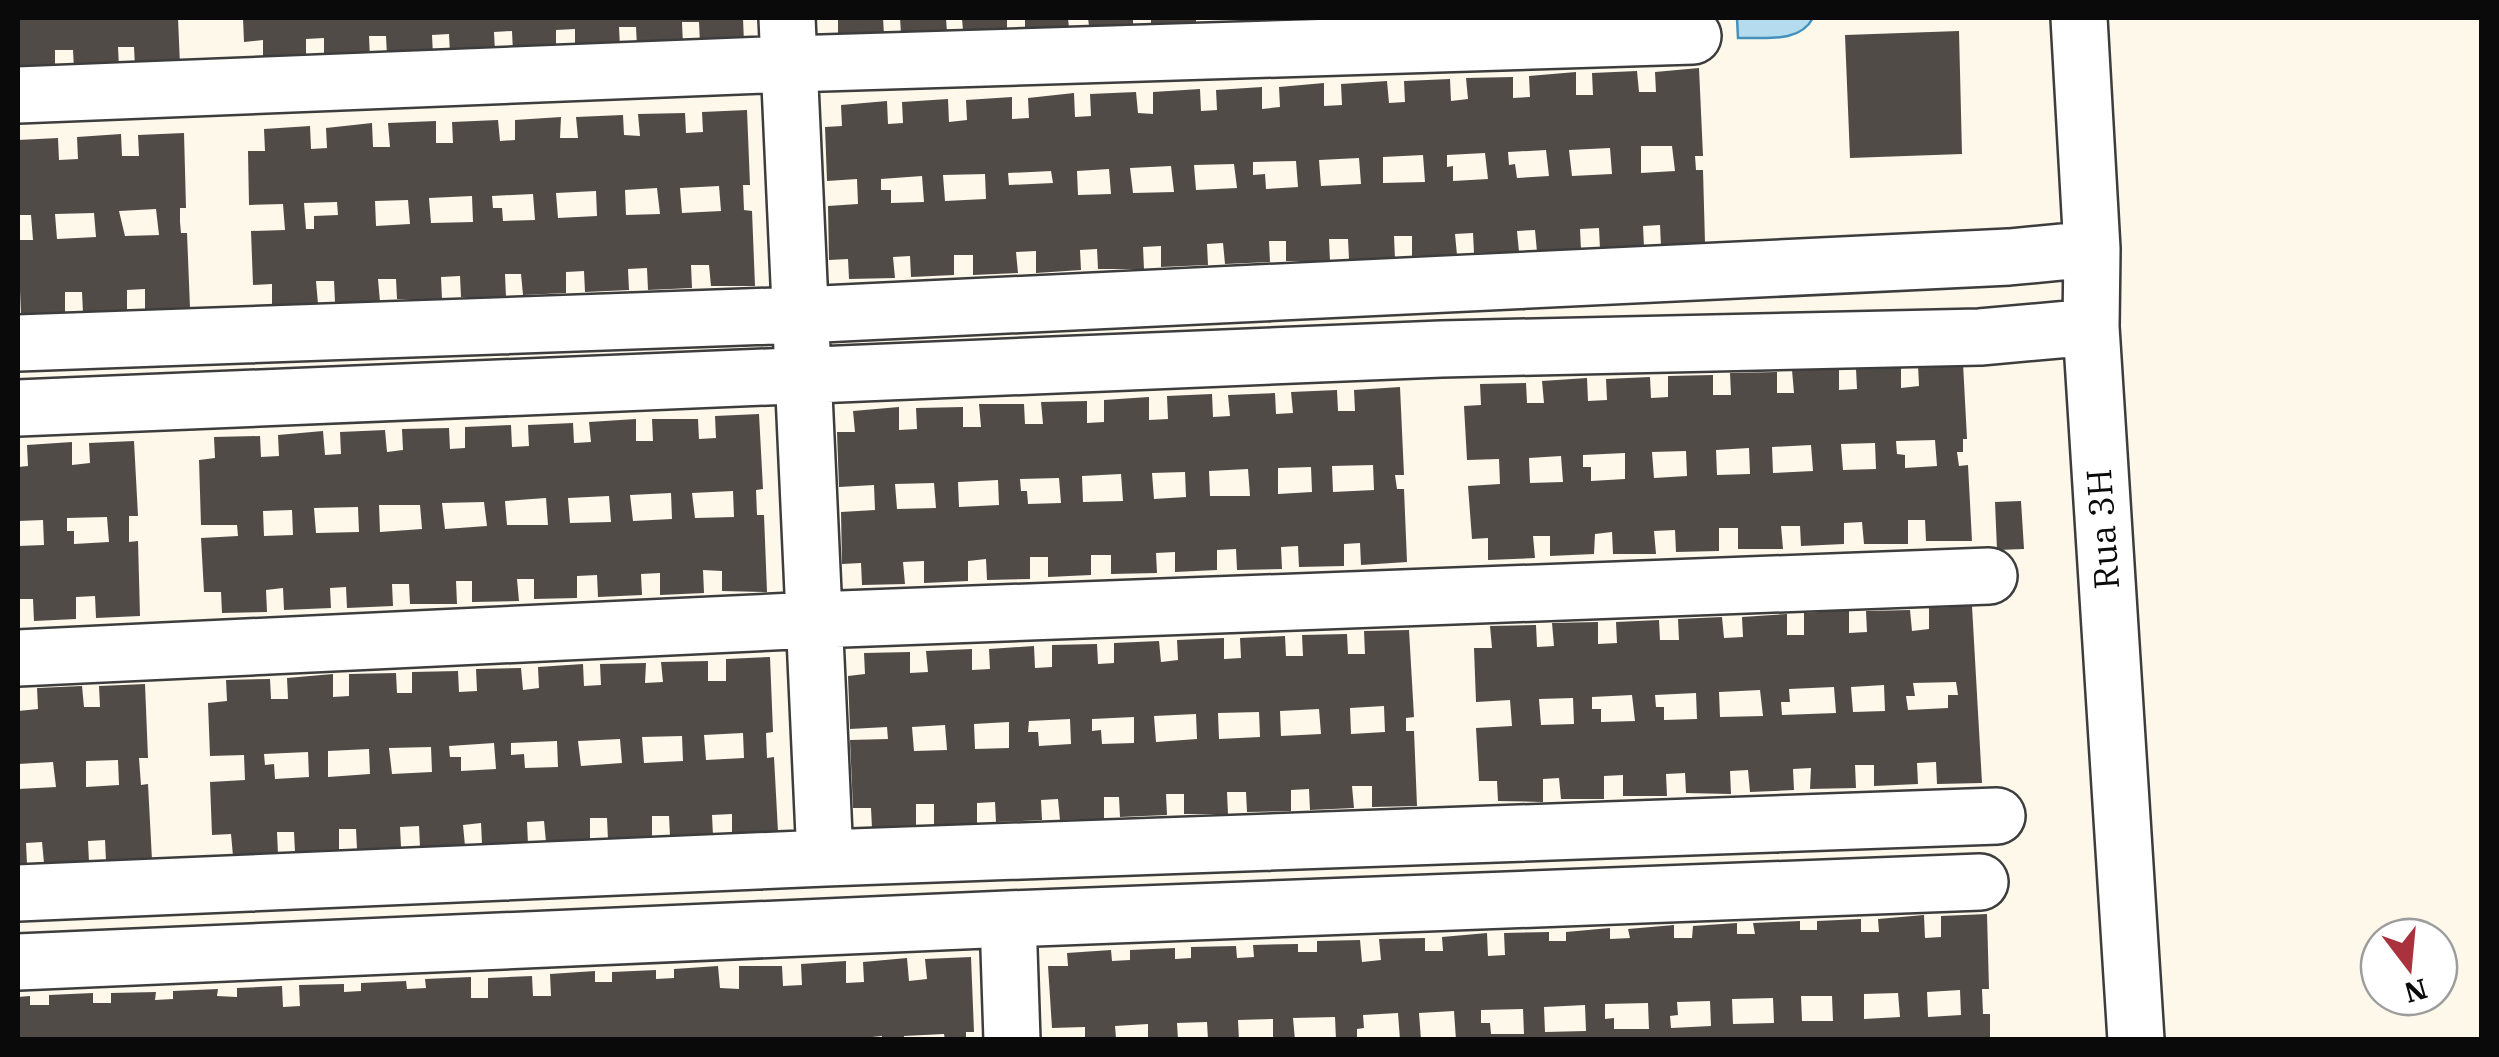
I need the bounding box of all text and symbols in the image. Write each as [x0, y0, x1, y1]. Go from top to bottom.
street label: Rua 3H [2075, 467, 2129, 591]
north arrow [2359, 917, 2459, 1017]
text: N [2400, 971, 2432, 1012]

